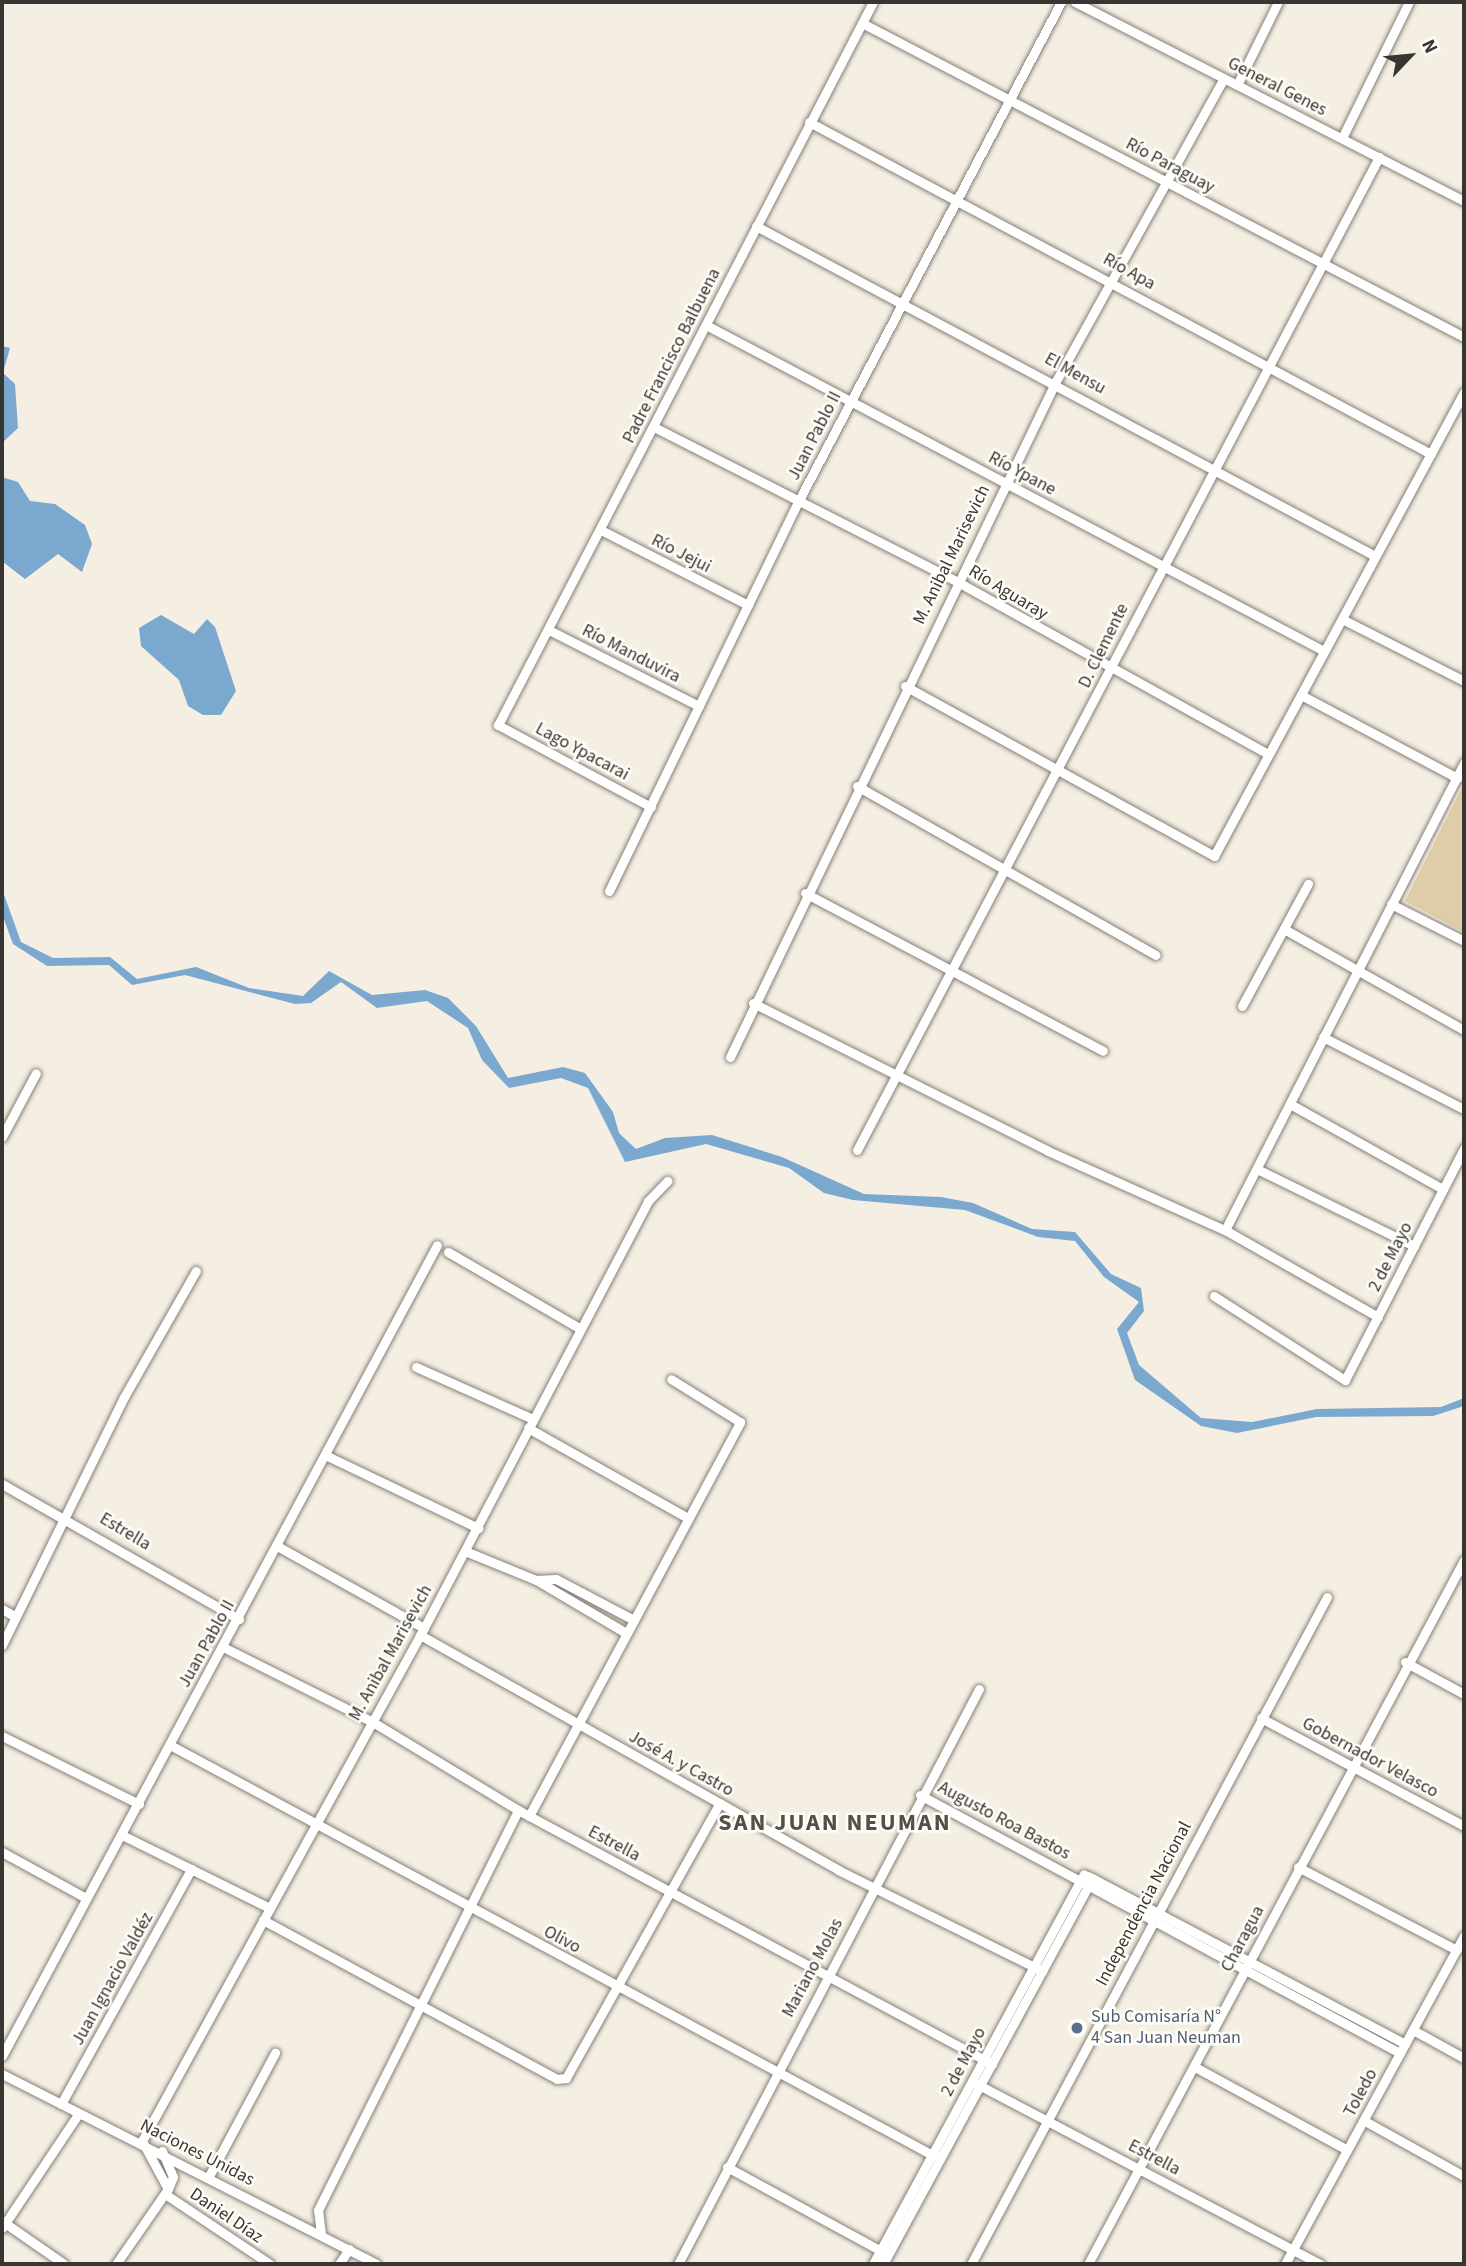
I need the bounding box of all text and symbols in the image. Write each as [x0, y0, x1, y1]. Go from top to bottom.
north arrow [1375, 21, 1445, 91]
text: N [1414, 35, 1444, 58]
street label: General Genes [1224, 53, 1330, 121]
street label: Río Paraguay [1122, 134, 1218, 198]
street label: Río Apa [1099, 249, 1159, 295]
street label: Padre Francisco Balbuena [618, 265, 726, 447]
street label: El Mensu [1041, 348, 1109, 400]
street label: Juan Pablo II [783, 388, 847, 484]
street label: Río Ypane [984, 447, 1060, 501]
street label: M. Anibal Marisevich [909, 482, 995, 628]
street label: Río Jejui [647, 530, 715, 578]
street label: Río Aguaray [964, 561, 1052, 625]
street label: D. Clemente [1074, 600, 1134, 692]
street label: Río Manduvira [578, 620, 684, 688]
street label: Lago Ypacarai [531, 718, 633, 786]
street label: 2 de Mayo [1364, 1219, 1418, 1295]
street label: Estrella [95, 1508, 155, 1556]
street label: M. Anibal Marisevich [345, 1581, 437, 1725]
street label: Juan Pablo II [174, 1596, 240, 1692]
street label: Gobernador Velasco [1298, 1713, 1442, 1803]
street label: José A. y Castro [625, 1726, 737, 1802]
street label: Augusto Roa Bastos [934, 1777, 1074, 1865]
district label: SAN JUAN NEUMAN [720, 1809, 950, 1837]
street label: Independencia Nacional [1092, 1818, 1196, 1990]
street label: Estrella [584, 1821, 644, 1867]
street label: Charagua [1217, 1902, 1269, 1976]
street label: Juan Ignacio Valdéz [67, 1909, 159, 2049]
street label: Mariano Molas [778, 1915, 848, 2021]
street label: Olivo [540, 1921, 584, 1959]
place label: Sub Comisaría N° 4 San Juan Neuman [1091, 2007, 1241, 2050]
marker: Sub Comisaría N° 4 San Juan Neuman [1069, 2020, 1085, 2036]
street label: 2 de Mayo [937, 2024, 991, 2100]
street label: Toledo [1339, 2065, 1383, 2121]
street label: Naciones Unidas [136, 2115, 258, 2191]
street label: Estrella [1124, 2135, 1184, 2181]
street label: Daniel Díaz [185, 2184, 267, 2248]

